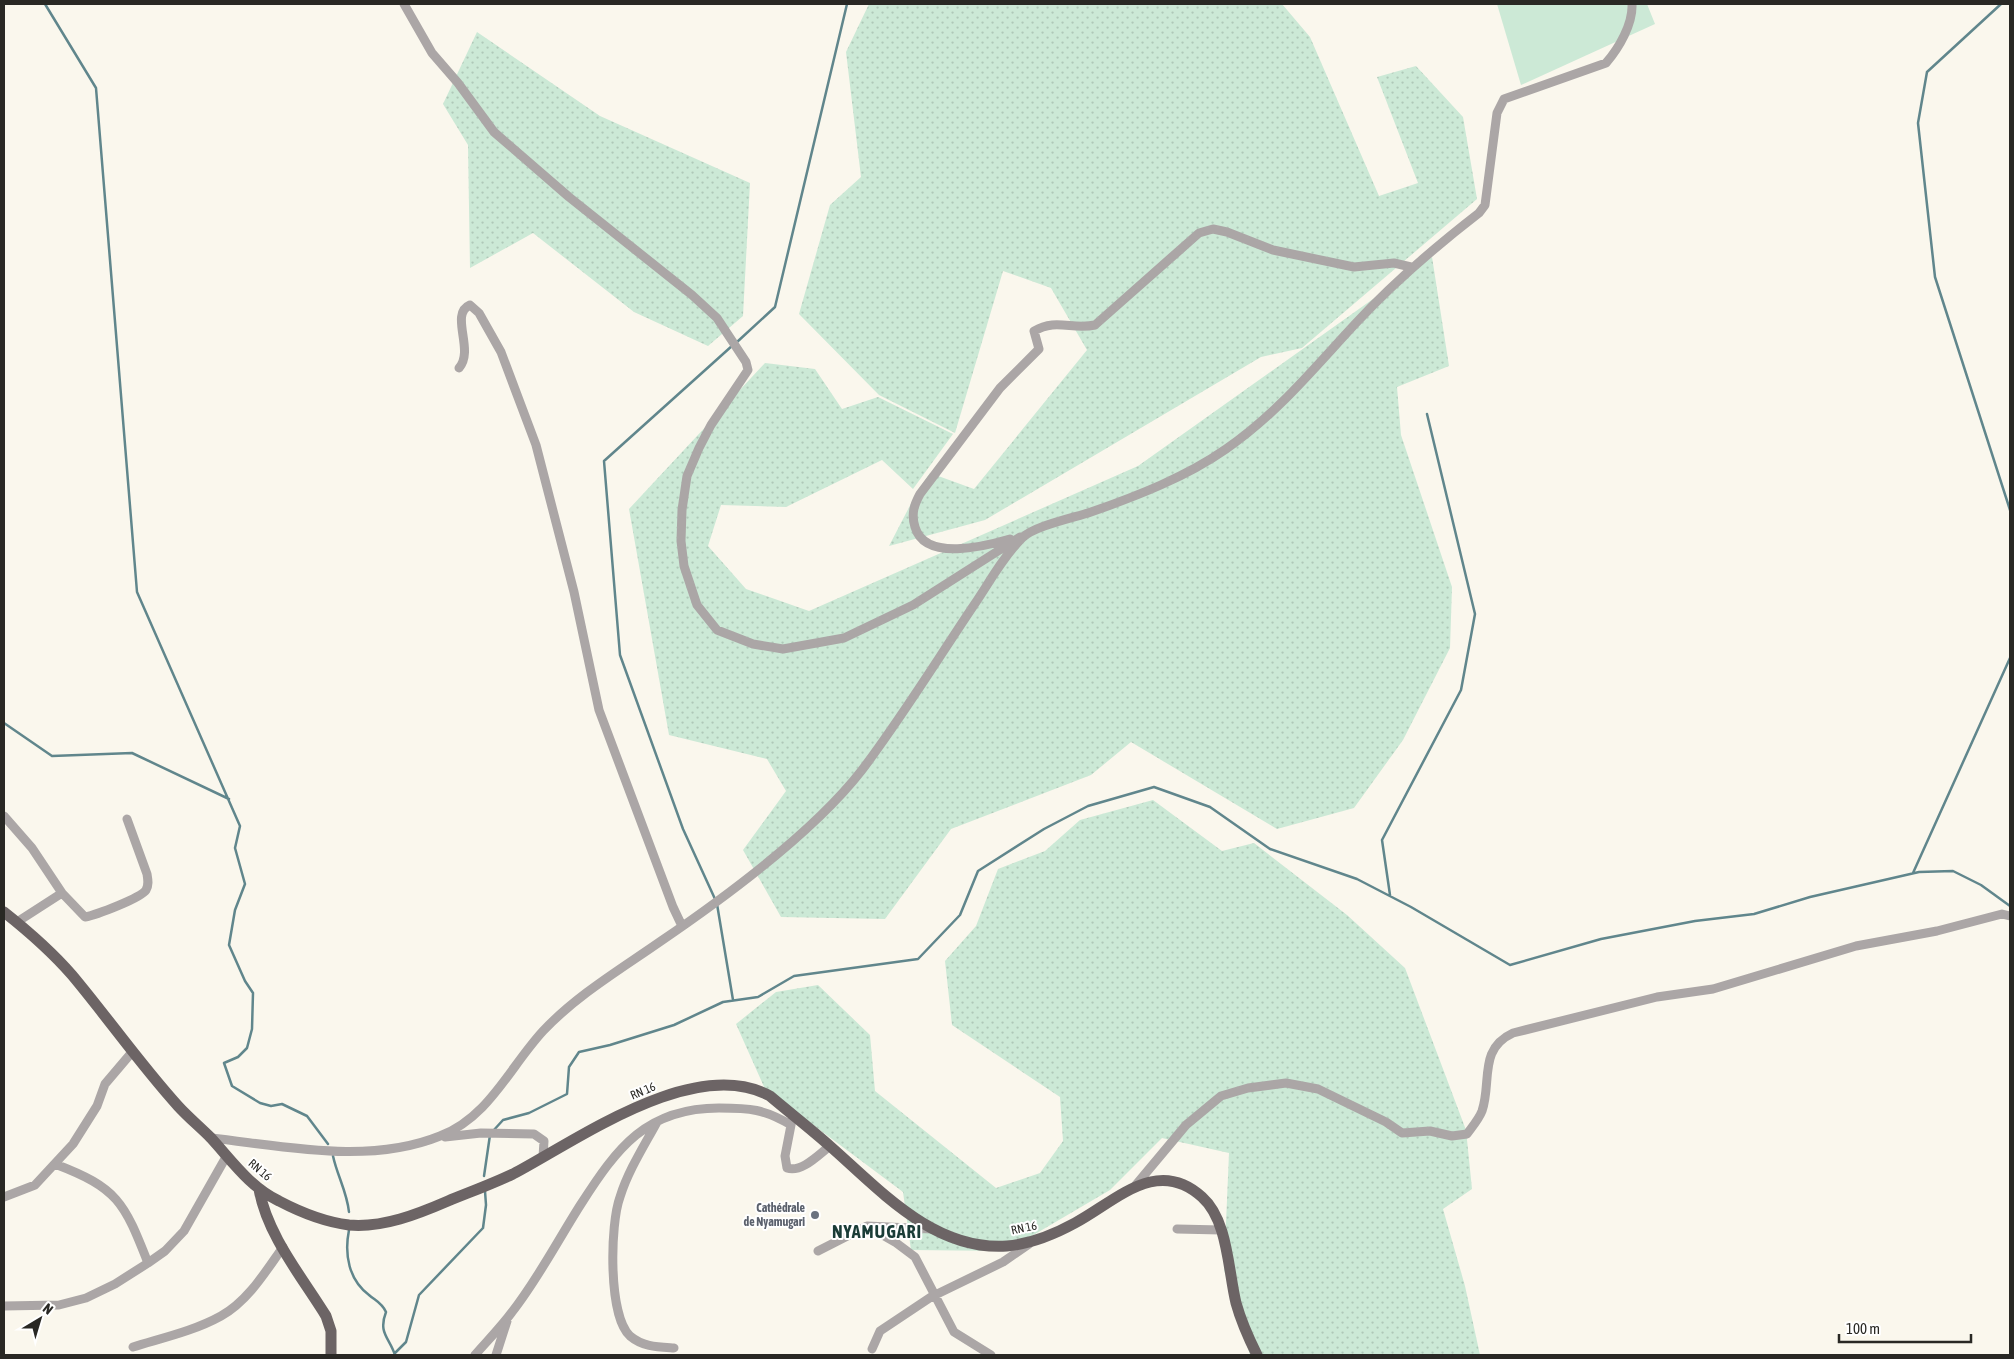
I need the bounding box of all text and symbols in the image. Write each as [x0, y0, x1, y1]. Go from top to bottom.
street label: RN 16 [628, 1079, 658, 1103]
street label: RN 16 [246, 1156, 275, 1184]
place label: Cathédrale de Nyamugari [743, 1201, 806, 1229]
marker: Cathédrale de Nyamugari [809, 1209, 821, 1221]
street label: RN 16 [1010, 1218, 1039, 1238]
district label: NYAMUGARI [832, 1221, 922, 1242]
north arrow [15, 1294, 65, 1344]
text: N [40, 1300, 56, 1318]
scale bar [1839, 1312, 1972, 1344]
text: 100 m [1846, 1320, 1880, 1337]

